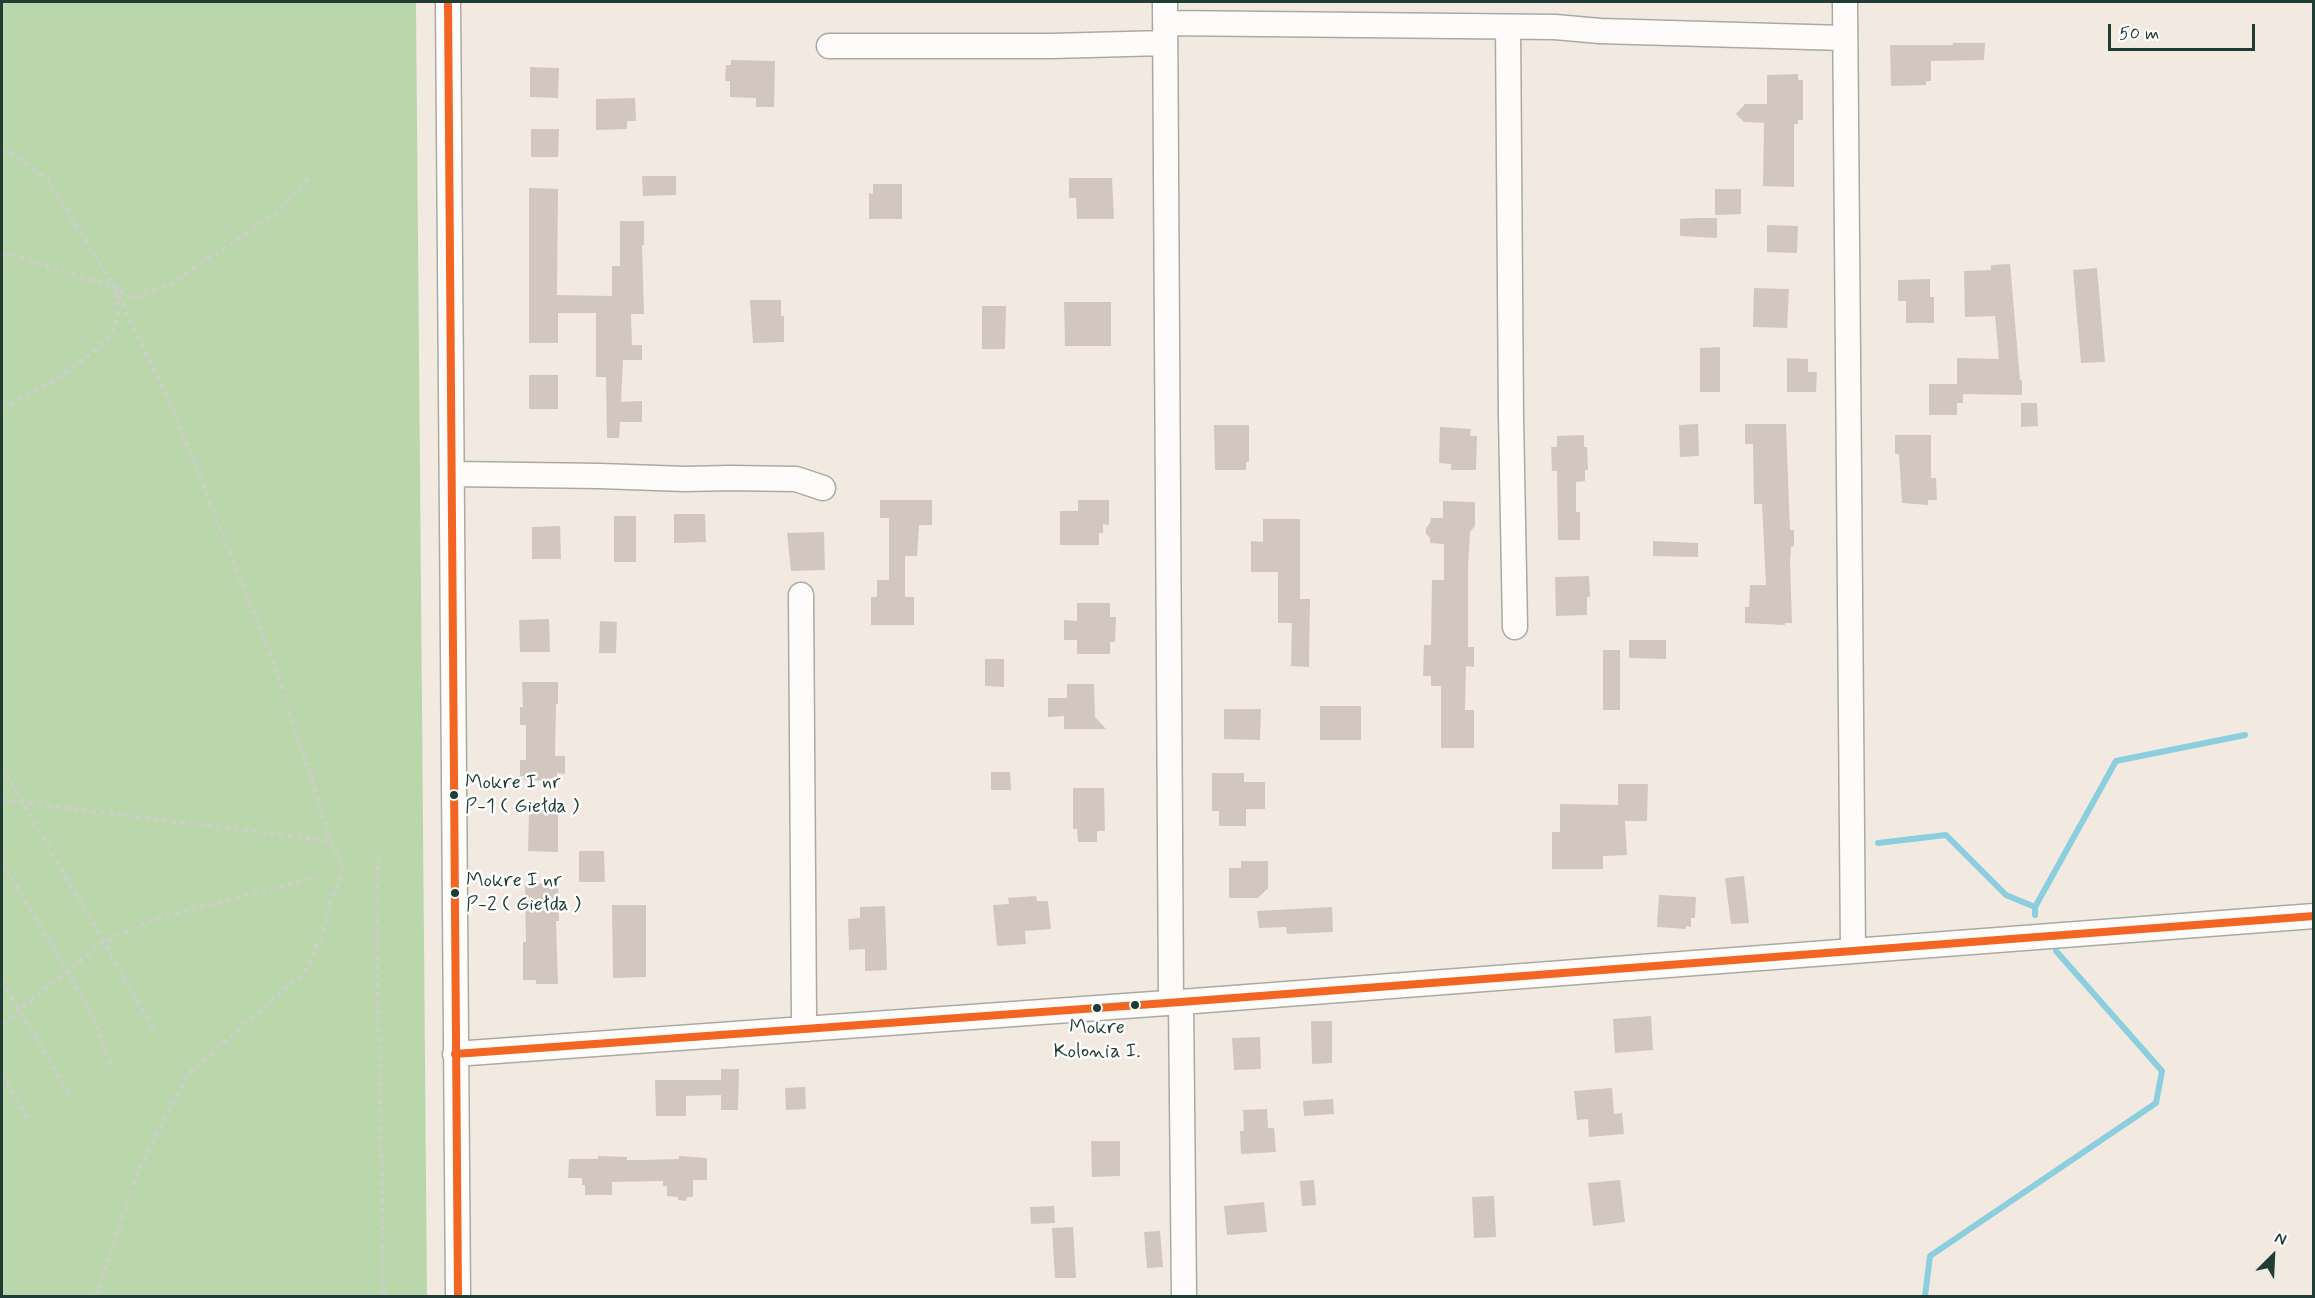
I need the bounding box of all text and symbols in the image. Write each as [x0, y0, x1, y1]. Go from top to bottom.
scale bar [2111, 12, 2258, 50]
text: 50 m [2119, 22, 2159, 46]
place label: Mokre I nr P-1 ( Giełda ) [465, 772, 579, 819]
marker: Mokre I nr P-1 ( Giełda ) [448, 789, 460, 801]
place label: Mokre I nr P-2 ( Giełda ) [466, 870, 581, 917]
marker: Mokre I nr P-2 ( Giełda ) [449, 887, 461, 899]
unlabelled marker [1129, 999, 1141, 1011]
marker: Mokre Kolonia I. [1091, 1002, 1103, 1014]
place label: Mokre Kolonia I. [1053, 1017, 1141, 1064]
north arrow [2243, 1226, 2303, 1286]
text: N [2271, 1227, 2290, 1251]

